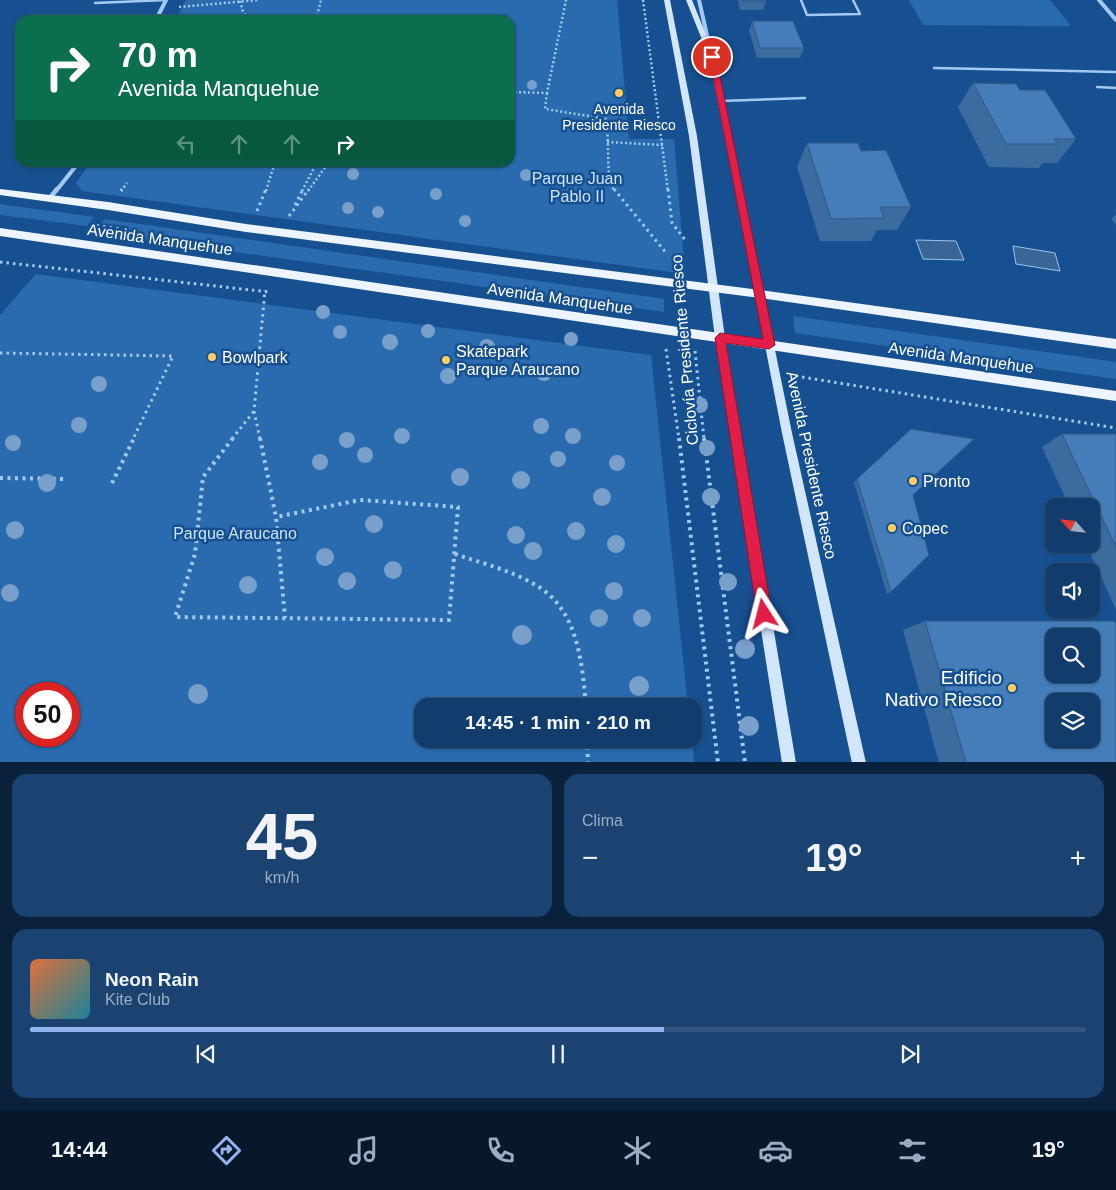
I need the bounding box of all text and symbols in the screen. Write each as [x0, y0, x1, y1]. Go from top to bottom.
icon: right [35, 35, 100, 100]
text: 70 m [118, 35, 198, 74]
pin [691, 36, 733, 78]
icon: arrive [698, 43, 726, 71]
text: Avenida Manquehue [118, 76, 319, 101]
marker: Avenida Presidente Riesco [613, 87, 625, 99]
place label: Avenida Presidente Riesco [562, 101, 676, 133]
icon: left [172, 130, 200, 158]
icon: ahead [225, 130, 253, 158]
icon: ahead [278, 130, 306, 158]
icon: right [331, 130, 359, 158]
park label: Parque Juan Pablo II [532, 170, 622, 205]
street label: Avenida Manquehue [86, 221, 234, 258]
street label: Ciclovía Presidente Riesco [668, 254, 701, 446]
street label: Avenida Manquehue [486, 280, 634, 317]
street label: Avenida Manquehue [887, 339, 1035, 376]
place label: Skatepark Parque Araucano [456, 343, 580, 378]
place label: Bowlpark [222, 349, 289, 366]
marker: Bowlpark [206, 351, 218, 363]
marker: Skatepark Parque Araucano [440, 354, 452, 366]
street label: Avenida Presidente Riesco [783, 370, 840, 561]
place label: Pronto [923, 473, 970, 490]
marker: Pronto [907, 475, 919, 487]
north arrow [1045, 498, 1100, 552]
map controls [1045, 498, 1100, 748]
place label: Copec [902, 520, 948, 537]
marker: Copec [886, 522, 898, 534]
park label: Parque Araucano [173, 525, 297, 542]
button: sound [1045, 563, 1100, 618]
position arrow [737, 587, 789, 639]
button: search [1045, 628, 1100, 683]
place label: Edificio Nativo Riesco [885, 667, 1002, 710]
speed limit sign: 50 [15, 682, 80, 747]
marker: Edificio Nativo Riesco [1006, 682, 1018, 694]
button: layers [1045, 693, 1100, 748]
text: 14:45 · 1 min · 210 m [465, 712, 651, 733]
text: 45 [246, 800, 318, 873]
text: Clima [582, 812, 623, 829]
text: 19° [805, 837, 863, 879]
text: − [582, 842, 598, 873]
text: + [1070, 842, 1086, 873]
text: km/h [265, 869, 299, 886]
text: Neon Rain [105, 969, 199, 990]
text: Kite Club [105, 991, 170, 1008]
icon: previous [192, 1040, 220, 1068]
icon: pause [544, 1040, 572, 1068]
icon: next [896, 1040, 924, 1068]
icon: directions [209, 1133, 244, 1168]
icon: music [346, 1133, 381, 1168]
icon: phone [483, 1133, 518, 1168]
icon: climate [620, 1133, 655, 1168]
icon: car [758, 1133, 793, 1168]
icon: filters [895, 1133, 930, 1168]
text: 14:44 [51, 1137, 107, 1162]
text: 19° [1032, 1137, 1065, 1162]

